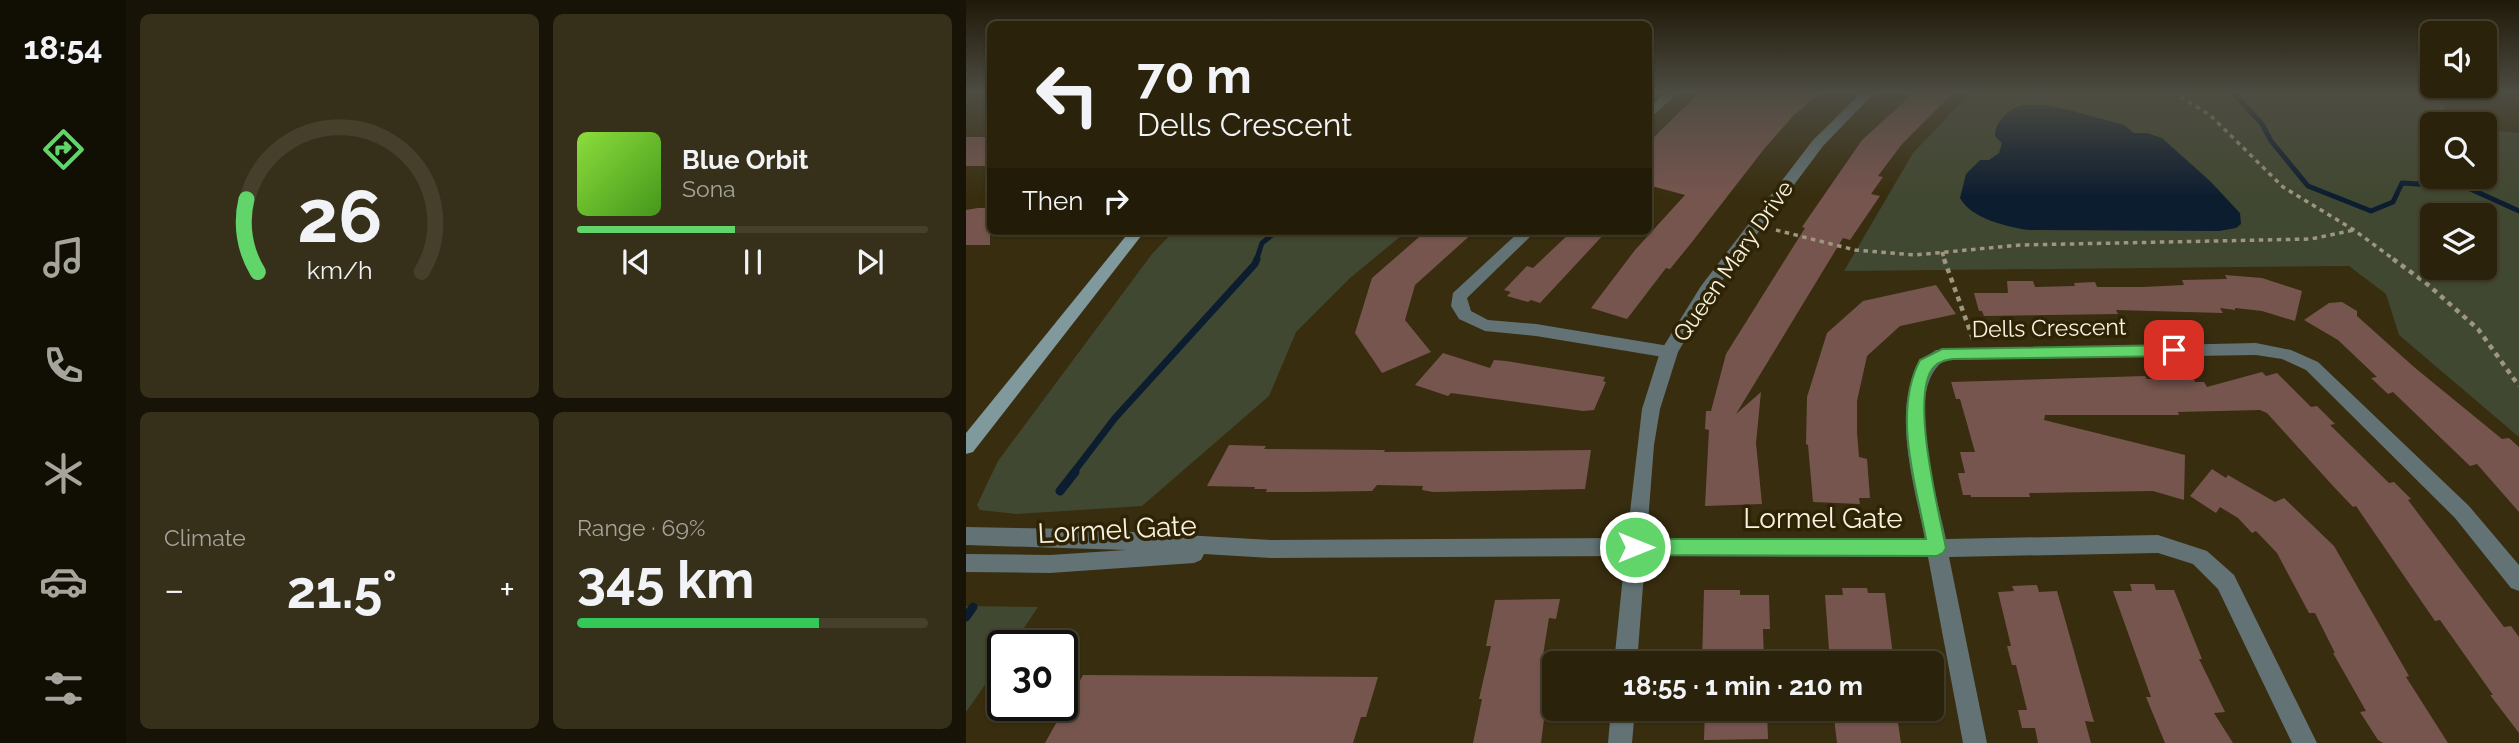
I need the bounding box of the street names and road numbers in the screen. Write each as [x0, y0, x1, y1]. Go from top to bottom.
street label: Queen Mary Drive [1667, 175, 1798, 346]
street label: Dells Crescent [1971, 313, 2127, 342]
street label: Lormel Gate [1743, 502, 1903, 535]
street label: Lormel Gate [1037, 509, 1197, 550]

